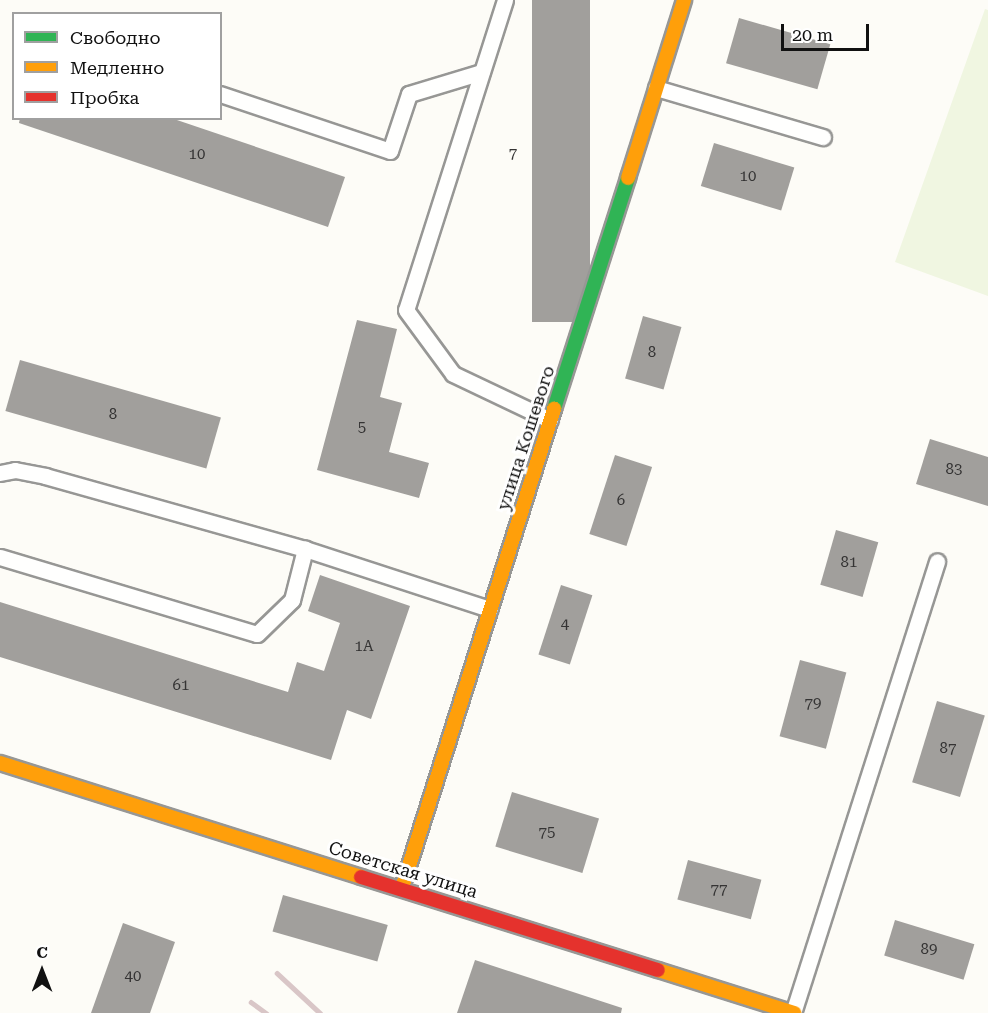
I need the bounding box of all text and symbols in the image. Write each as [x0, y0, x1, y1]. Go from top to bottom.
legend [12, 12, 222, 120]
scale bar [784, 12, 872, 50]
text: 20 m [792, 24, 833, 45]
text: Свободно [70, 27, 160, 48]
text: Медленно [70, 57, 164, 78]
text: Пробка [70, 87, 139, 108]
house number: 7 [509, 145, 517, 163]
house number: 10 [189, 146, 205, 164]
house number: 10 [740, 168, 756, 186]
house number: 8 [648, 344, 656, 362]
street label: улица Кошевого [492, 363, 560, 513]
house number: 8 [109, 406, 117, 424]
house number: 5 [358, 419, 366, 437]
house number: 83 [946, 461, 962, 479]
house number: 6 [617, 492, 625, 510]
house number: 81 [841, 554, 857, 572]
house number: 4 [561, 616, 569, 634]
house number: 1А [355, 638, 373, 656]
house number: 61 [173, 677, 189, 695]
house number: 79 [805, 695, 821, 713]
house number: 87 [940, 740, 956, 758]
house number: 75 [539, 824, 555, 842]
street label: Советская улица [326, 837, 480, 903]
house number: 77 [711, 881, 727, 899]
north arrow [12, 941, 72, 1001]
house number: 89 [921, 941, 937, 959]
text: С [36, 943, 48, 962]
house number: 40 [125, 968, 141, 986]

